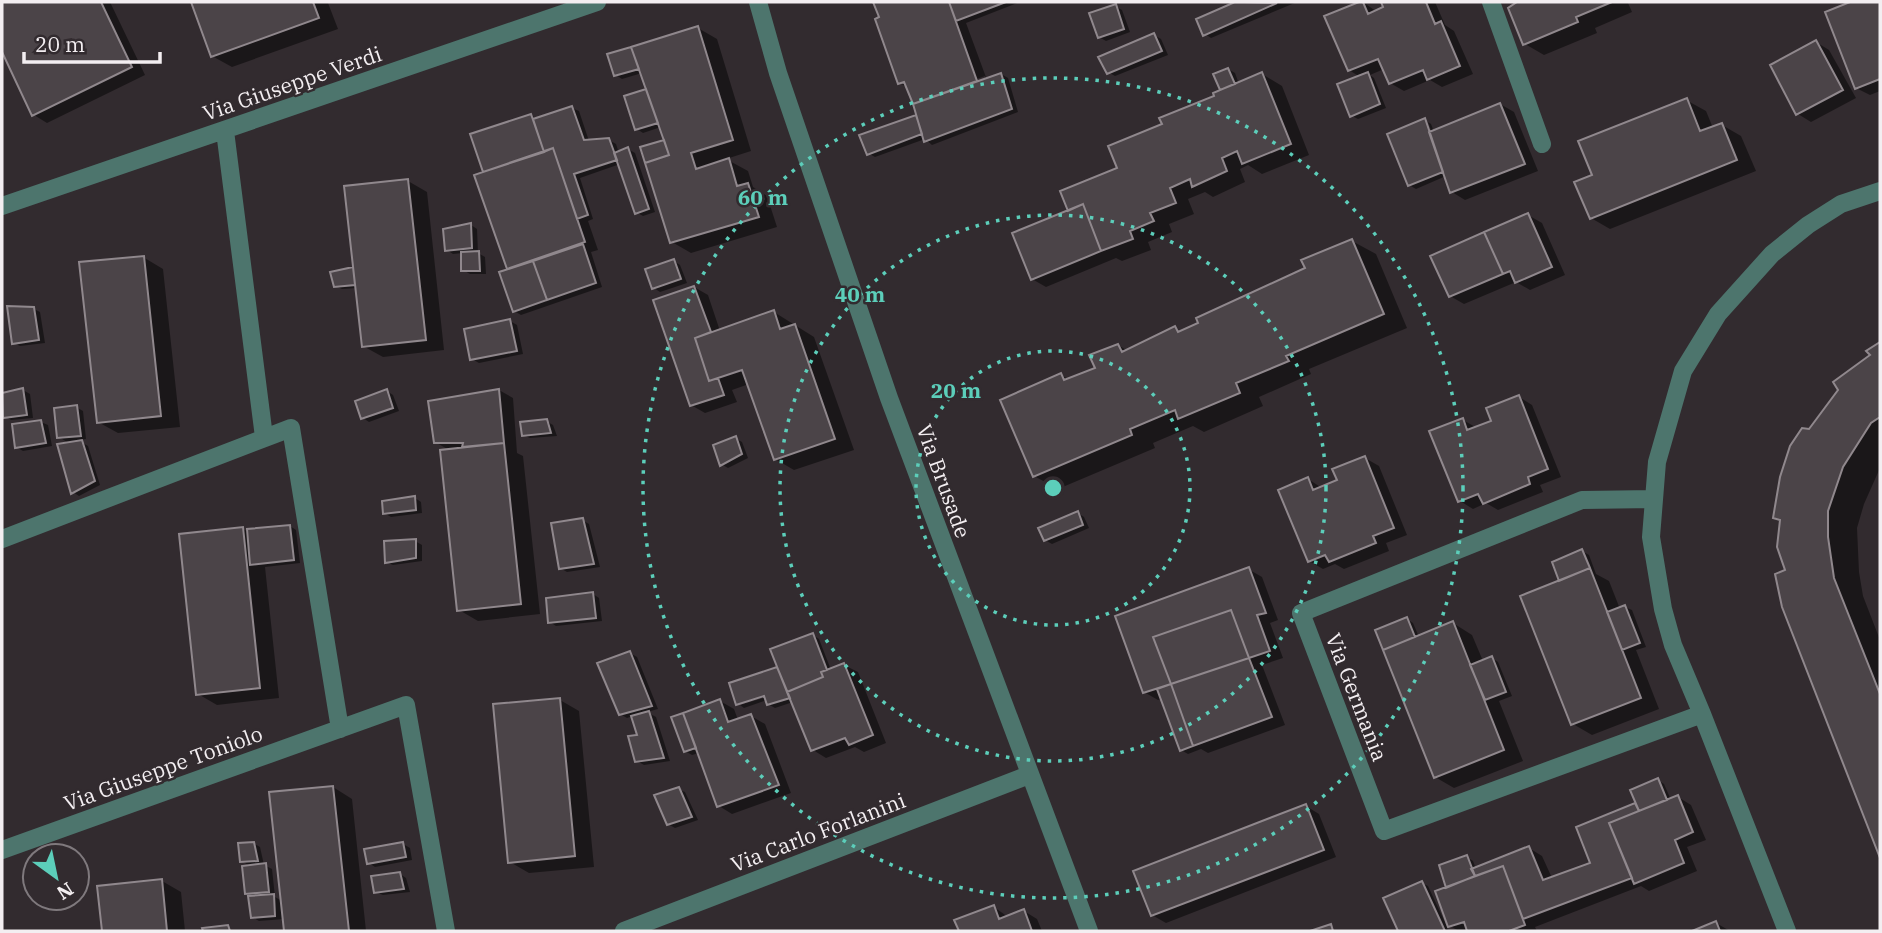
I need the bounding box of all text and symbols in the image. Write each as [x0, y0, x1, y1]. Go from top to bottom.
scale bar [24, 21, 161, 65]
text: 20 m [35, 30, 85, 58]
street label: Via Giuseppe Verdi [199, 39, 385, 127]
text: 60 m [738, 183, 788, 211]
text: 40 m [835, 280, 885, 308]
text: 20 m [931, 376, 981, 404]
street label: Via Brusade [910, 420, 978, 542]
centre of rings [1041, 476, 1065, 500]
street label: Via Germania [1320, 629, 1394, 765]
street label: Via Giuseppe Toniolo [60, 719, 266, 817]
street label: Via Carlo Forlanini [727, 786, 909, 878]
north arrow [21, 842, 91, 912]
text: N [52, 877, 78, 905]

